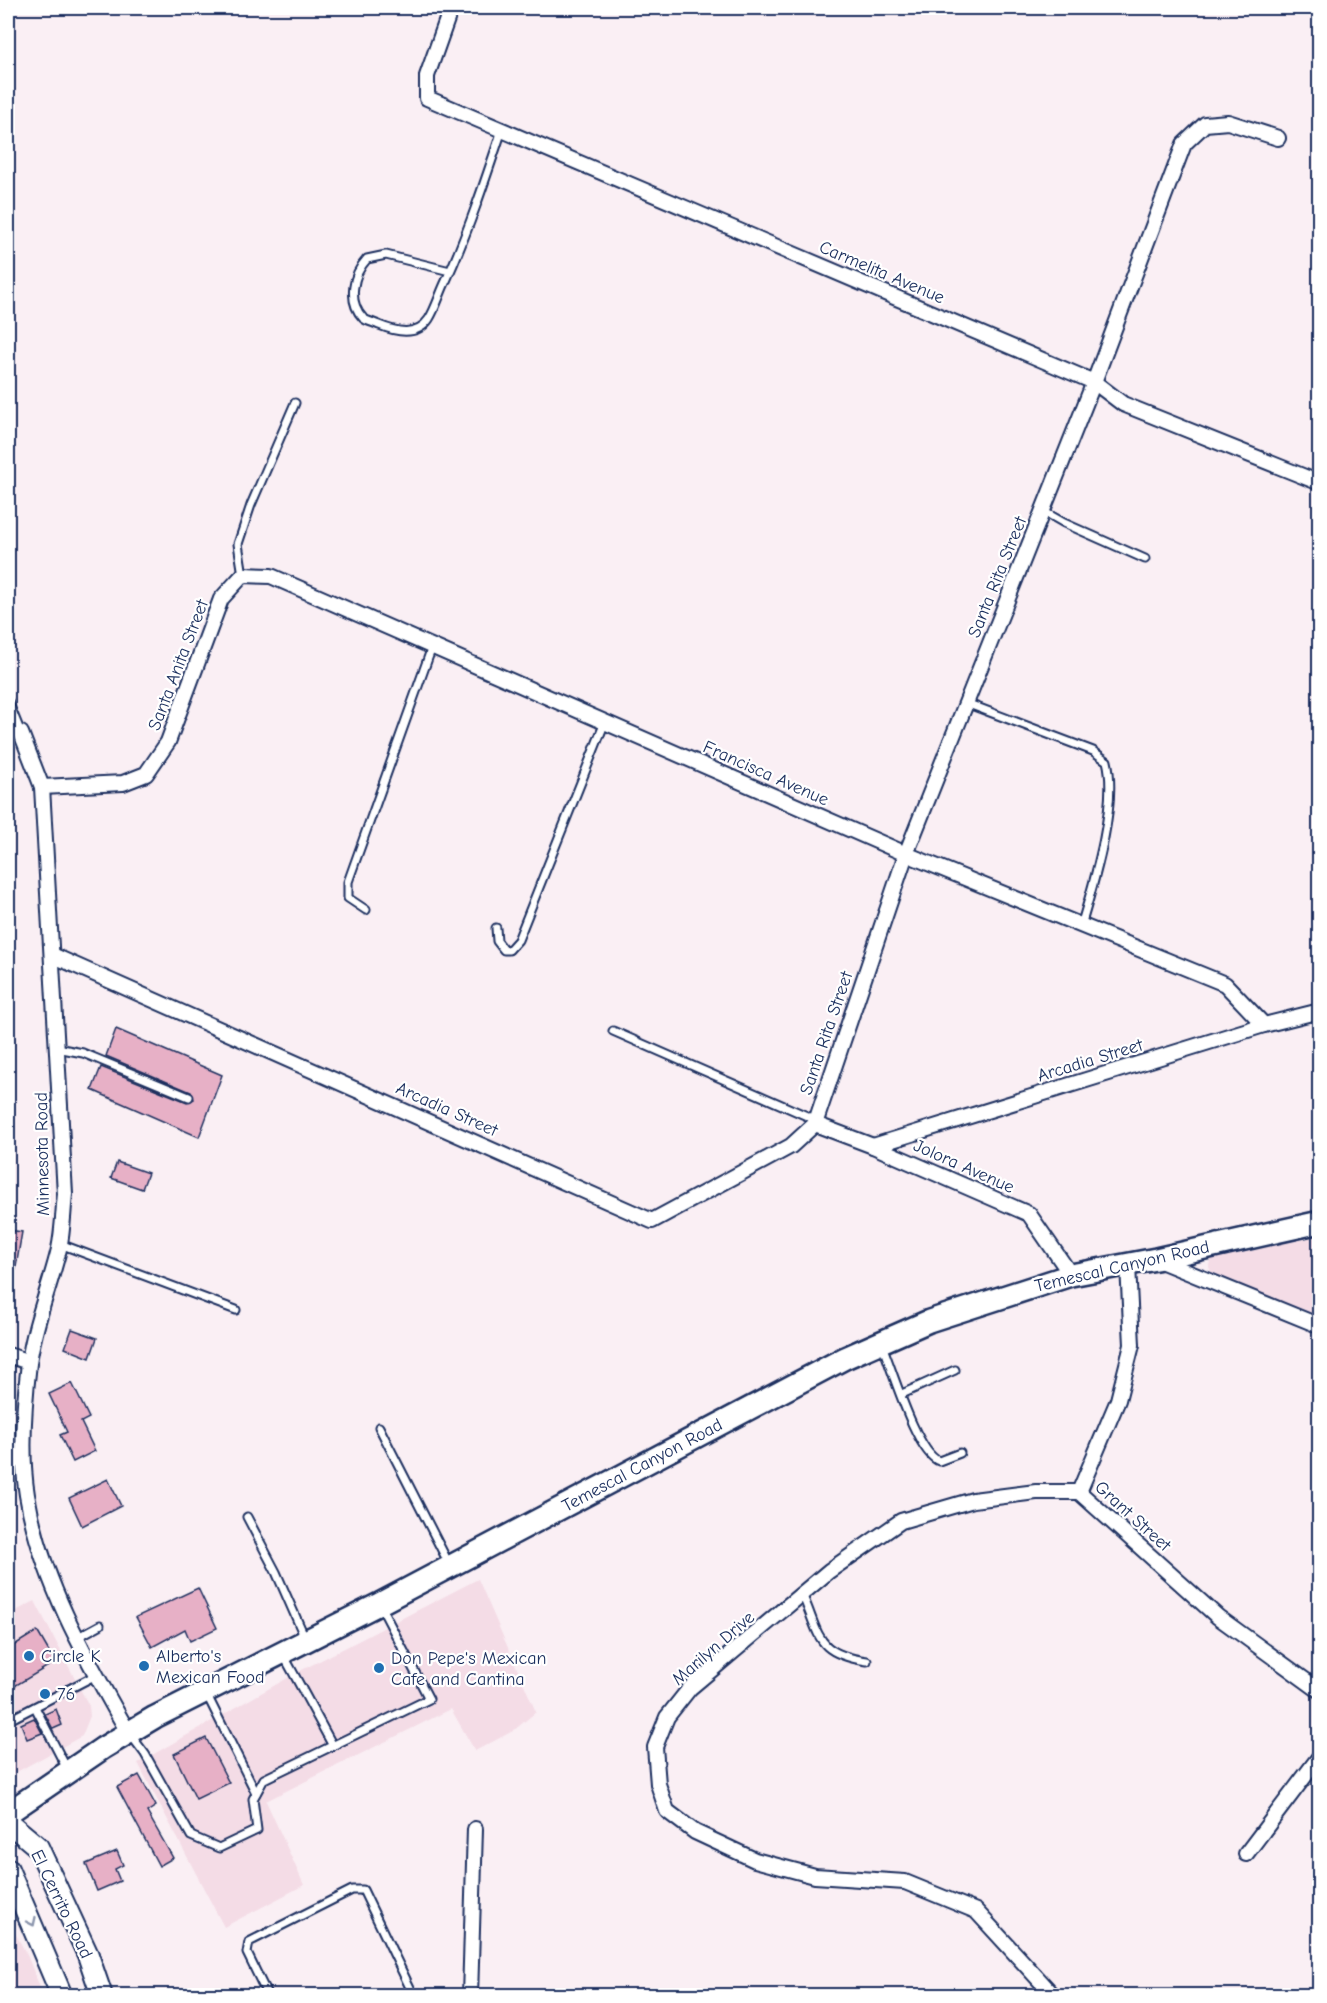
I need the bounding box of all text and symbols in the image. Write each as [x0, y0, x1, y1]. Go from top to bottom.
street label: Carmelita Avenue [816, 237, 948, 308]
street label: Santa Rita Street [964, 513, 1032, 641]
street label: Santa Anita Street [144, 596, 213, 734]
street label: Francisca Avenue [700, 736, 832, 811]
street label: Santa Rita Street [796, 968, 858, 1098]
street label: Arcadia Street [1035, 1034, 1146, 1086]
street label: Arcadia Street [393, 1078, 502, 1142]
street label: Minnesota Road [31, 1092, 54, 1216]
street label: Jolora Avenue [910, 1135, 1017, 1198]
street label: Temescal Canyon Road [1033, 1236, 1212, 1297]
street label: Temescal Canyon Road [558, 1414, 726, 1517]
street label: Grant Street [1090, 1477, 1176, 1557]
street label: Marilyn Drive [668, 1607, 759, 1690]
place label: Circle K [41, 1646, 100, 1667]
place label: Alberto's Mexican Food [156, 1646, 265, 1688]
place label: Don Pepe's Mexican Cafe and Cantina [391, 1648, 546, 1690]
marker: Circle K [22, 1649, 36, 1663]
marker: Alberto's Mexican Food [137, 1659, 151, 1673]
marker: Don Pepe's Mexican Cafe and Cantina [372, 1661, 386, 1675]
place label: 76 [57, 1684, 75, 1705]
marker: 76 [38, 1687, 52, 1701]
street label: El Cerrito Road [26, 1846, 97, 1962]
one-way arrow [24, 1915, 36, 1926]

